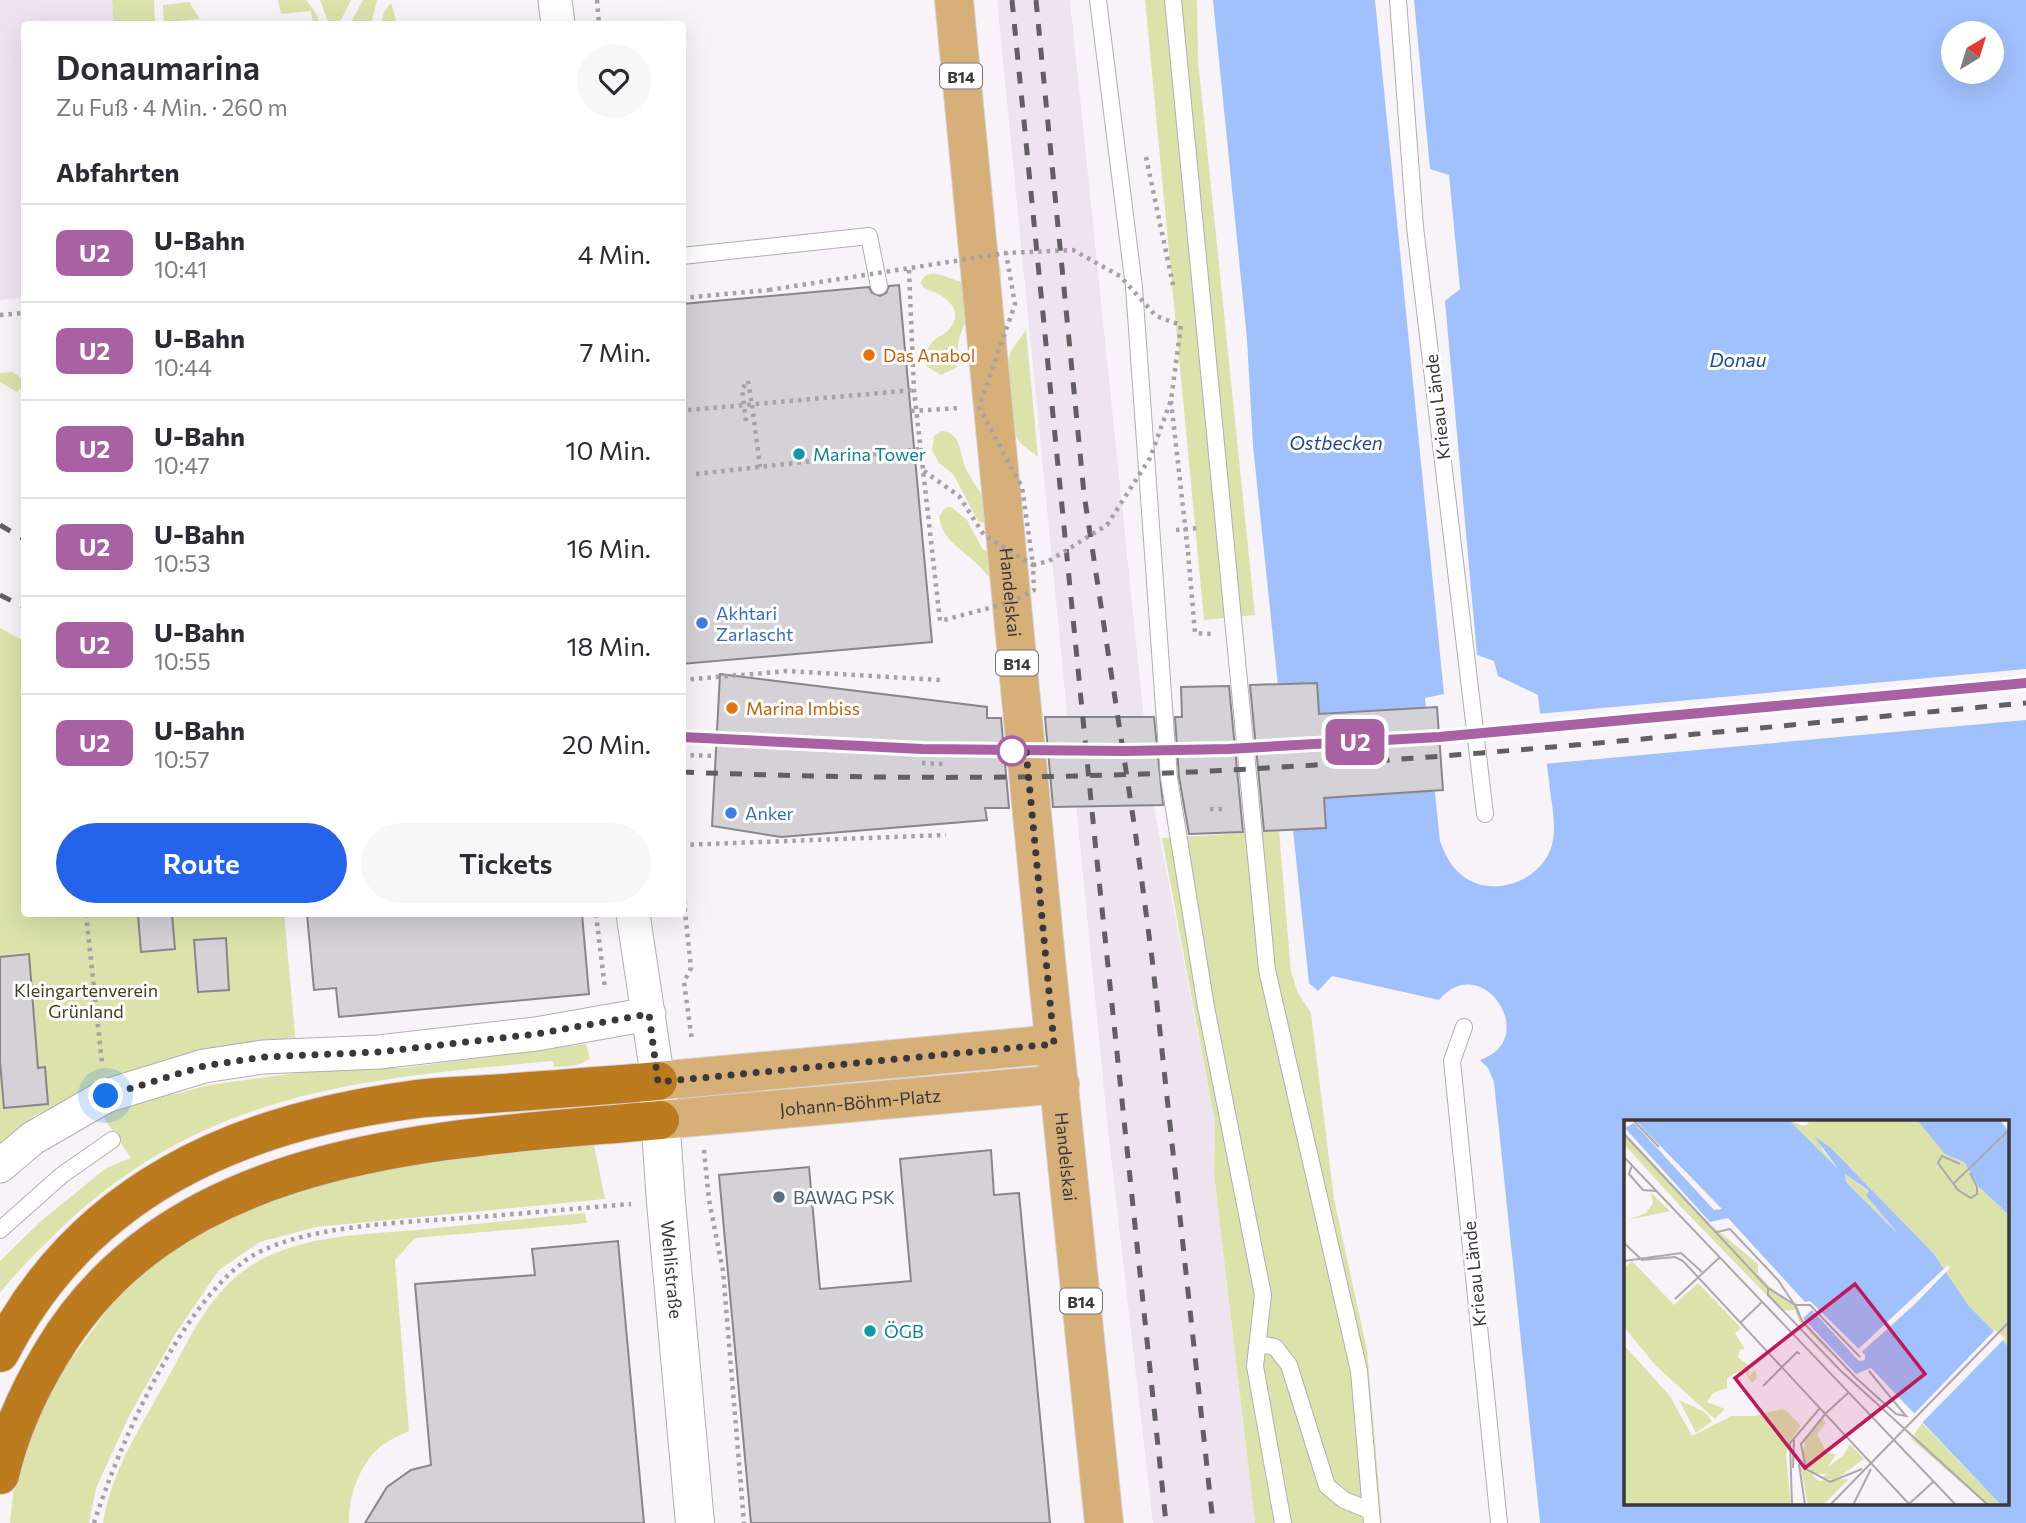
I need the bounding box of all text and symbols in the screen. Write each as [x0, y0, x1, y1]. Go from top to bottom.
north arrow [1941, 21, 2004, 84]
map controls [1941, 21, 2004, 84]
button: heart [577, 44, 651, 118]
text: Donaumarina [56, 46, 260, 87]
road number: B14 [940, 64, 982, 88]
text: Zu Fuß · 4 Min. · 260 m [56, 93, 288, 121]
text: Abfahrten [56, 156, 179, 187]
text: U-Bahn [154, 224, 245, 255]
text: U2 [79, 238, 110, 267]
text: 4 Min. [578, 238, 651, 269]
text: 10:41 [154, 255, 207, 283]
text: U-Bahn [154, 322, 245, 353]
text: U2 [79, 336, 110, 365]
text: 7 Min. [580, 336, 651, 367]
place label: Das Anabol [883, 344, 975, 366]
marker: Das Anabol [861, 347, 877, 363]
water label: Donau [1710, 348, 1767, 371]
text: 10:44 [154, 353, 212, 381]
street label: Krieau Lände [1420, 353, 1454, 461]
text: U-Bahn [154, 420, 245, 451]
water label: Ostbecken [1289, 431, 1383, 454]
text: U2 [79, 434, 110, 463]
text: 10 Min. [565, 434, 651, 465]
place label: Marina Tower [813, 443, 926, 465]
marker: Marina Tower [791, 446, 807, 462]
text: 10:47 [154, 451, 210, 479]
text: U-Bahn [154, 518, 245, 549]
text: U2 [79, 532, 110, 561]
text: 16 Min. [567, 532, 651, 563]
street label: Handelskai [996, 547, 1026, 638]
text: 10:53 [154, 549, 211, 577]
place label: Akhtari Zarlascht [716, 602, 793, 645]
marker: Akhtari Zarlascht [694, 615, 710, 631]
text: U-Bahn [154, 616, 245, 647]
text: U2 [79, 630, 110, 659]
text: 18 Min. [567, 630, 651, 661]
text: 10:55 [154, 647, 211, 675]
road number: B14 [996, 650, 1038, 676]
place label: Marina Imbiss [746, 697, 860, 719]
marker: Marina Imbiss [724, 700, 740, 716]
text: U-Bahn [154, 714, 245, 745]
line badge: U2 [1324, 719, 1386, 765]
text: U2 [1339, 727, 1371, 756]
text: U2 [79, 728, 110, 757]
text: 20 Min. [562, 728, 651, 759]
unlabelled marker [997, 736, 1027, 766]
text: 10:57 [154, 745, 210, 773]
place label: Anker [745, 802, 794, 824]
marker: Anker [723, 805, 739, 821]
button: Route [56, 823, 347, 903]
button: Tickets [361, 823, 651, 903]
park label: Kleingartenverein Grünland [14, 979, 158, 1022]
your location [88, 1078, 123, 1113]
street label: Johann-Böhm-Platz [779, 1084, 942, 1120]
street label: Handelskai [1051, 1111, 1082, 1202]
inset map [1624, 1120, 2008, 1506]
place label: BAWAG PSK [793, 1186, 895, 1208]
marker: BAWAG PSK [771, 1189, 787, 1205]
street label: Wehlistraße [657, 1219, 687, 1320]
street label: Krieau Lände [1458, 1220, 1490, 1328]
road number: B14 [1060, 1288, 1102, 1314]
place label: ÖGB [884, 1320, 924, 1342]
marker: ÖGB [862, 1323, 878, 1339]

